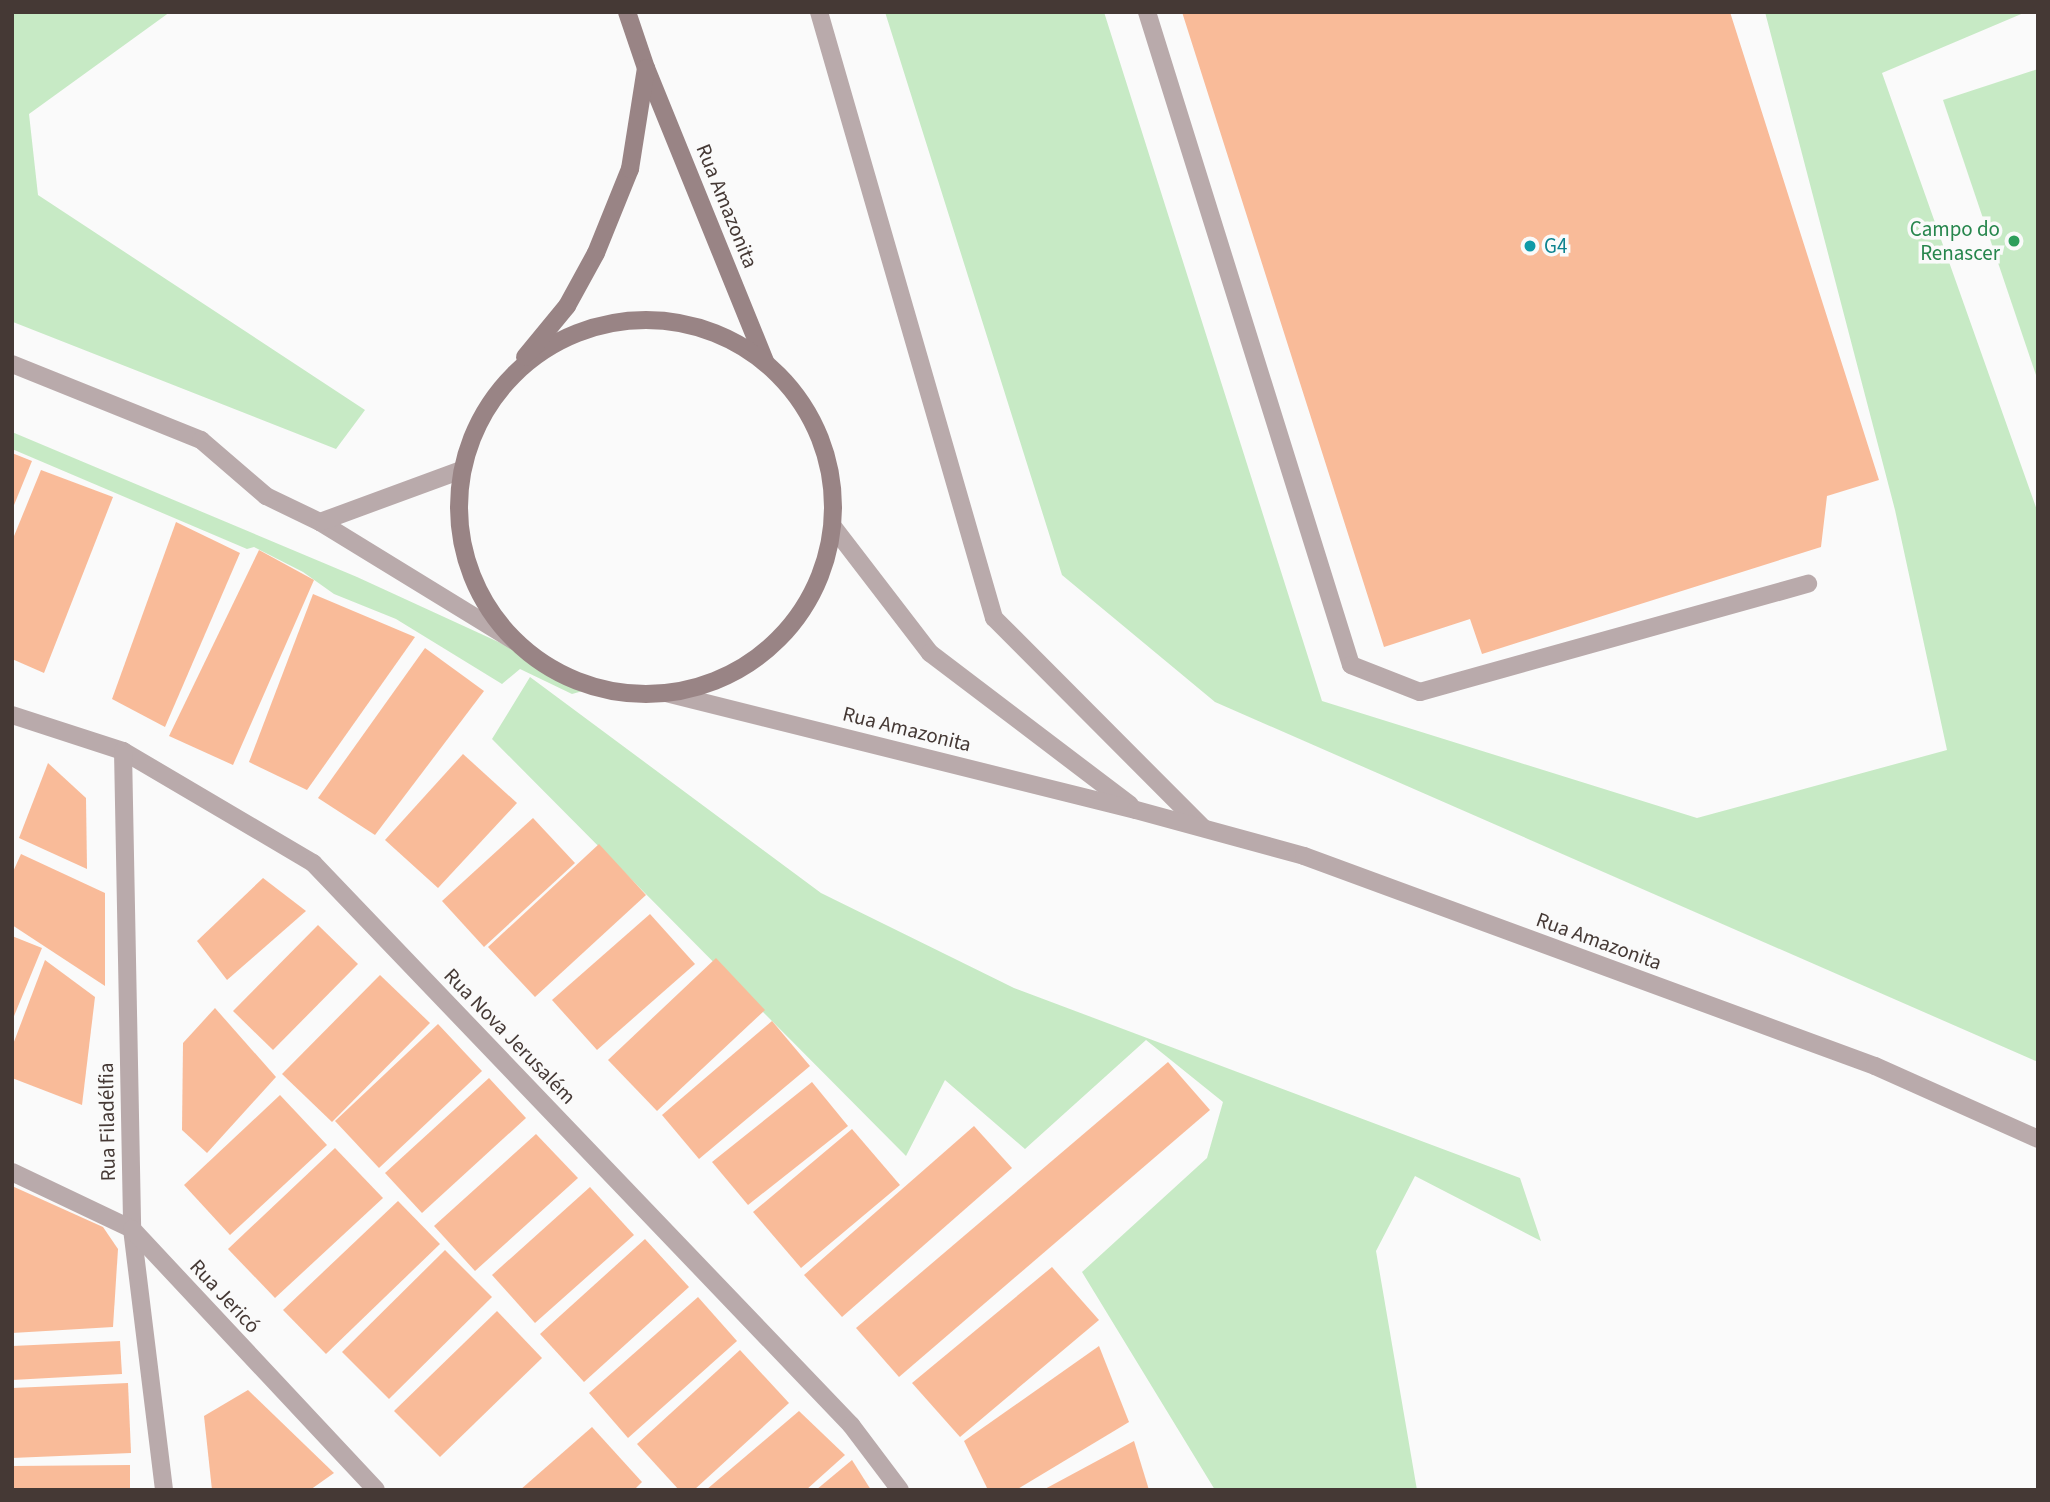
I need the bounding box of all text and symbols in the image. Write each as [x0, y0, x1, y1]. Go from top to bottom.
street label: Rua Amazonita [691, 140, 763, 272]
place label: Campo do Renascer [1910, 216, 2000, 266]
place label: G4 [1544, 233, 1567, 259]
marker: Campo do Renascer [2006, 233, 2022, 249]
marker: G4 [1522, 238, 1538, 254]
street label: Rua Amazonita [840, 701, 974, 757]
street label: Rua Amazonita [1533, 907, 1665, 975]
street label: Rua Nova Jerusalém [439, 963, 581, 1109]
street label: Rua Filadélfia [93, 1062, 121, 1182]
street label: Rua Jericó [185, 1254, 265, 1338]

